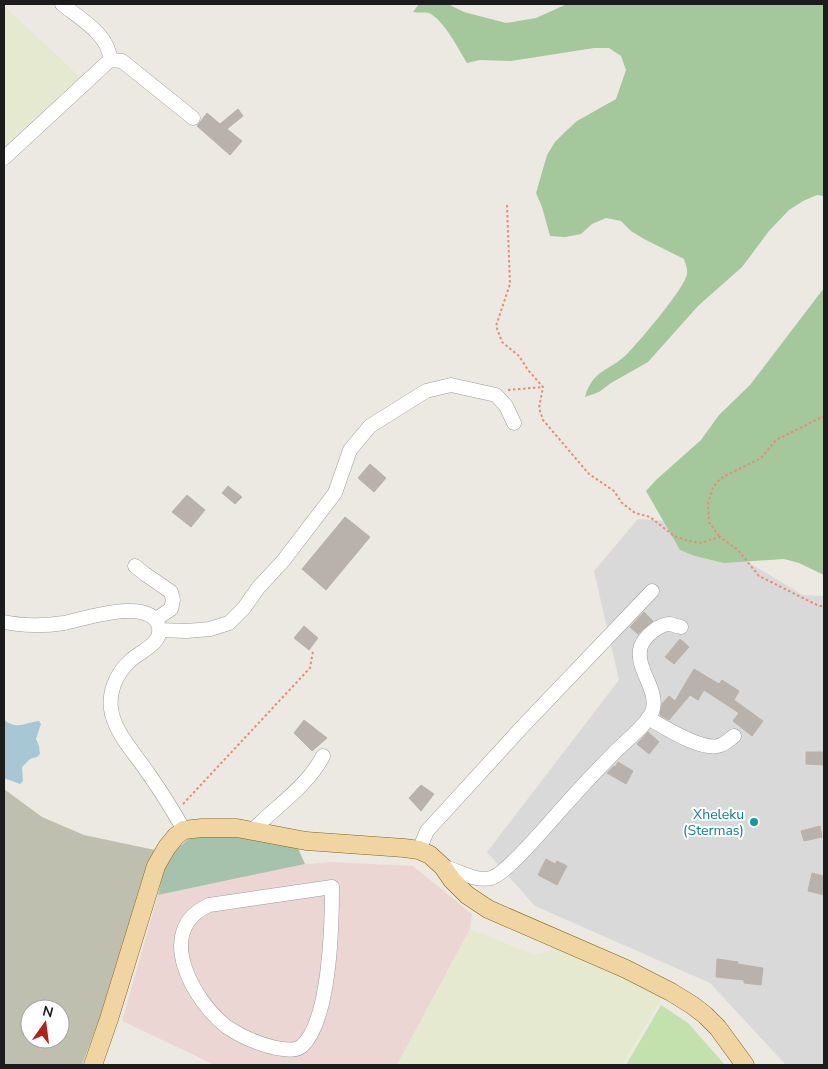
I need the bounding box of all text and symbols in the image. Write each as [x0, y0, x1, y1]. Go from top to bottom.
place label: Xheleku (Stermas) [683, 805, 744, 840]
marker: Xheleku (Stermas) [748, 816, 760, 828]
north arrow [20, 999, 70, 1049]
text: N [41, 1001, 55, 1022]

